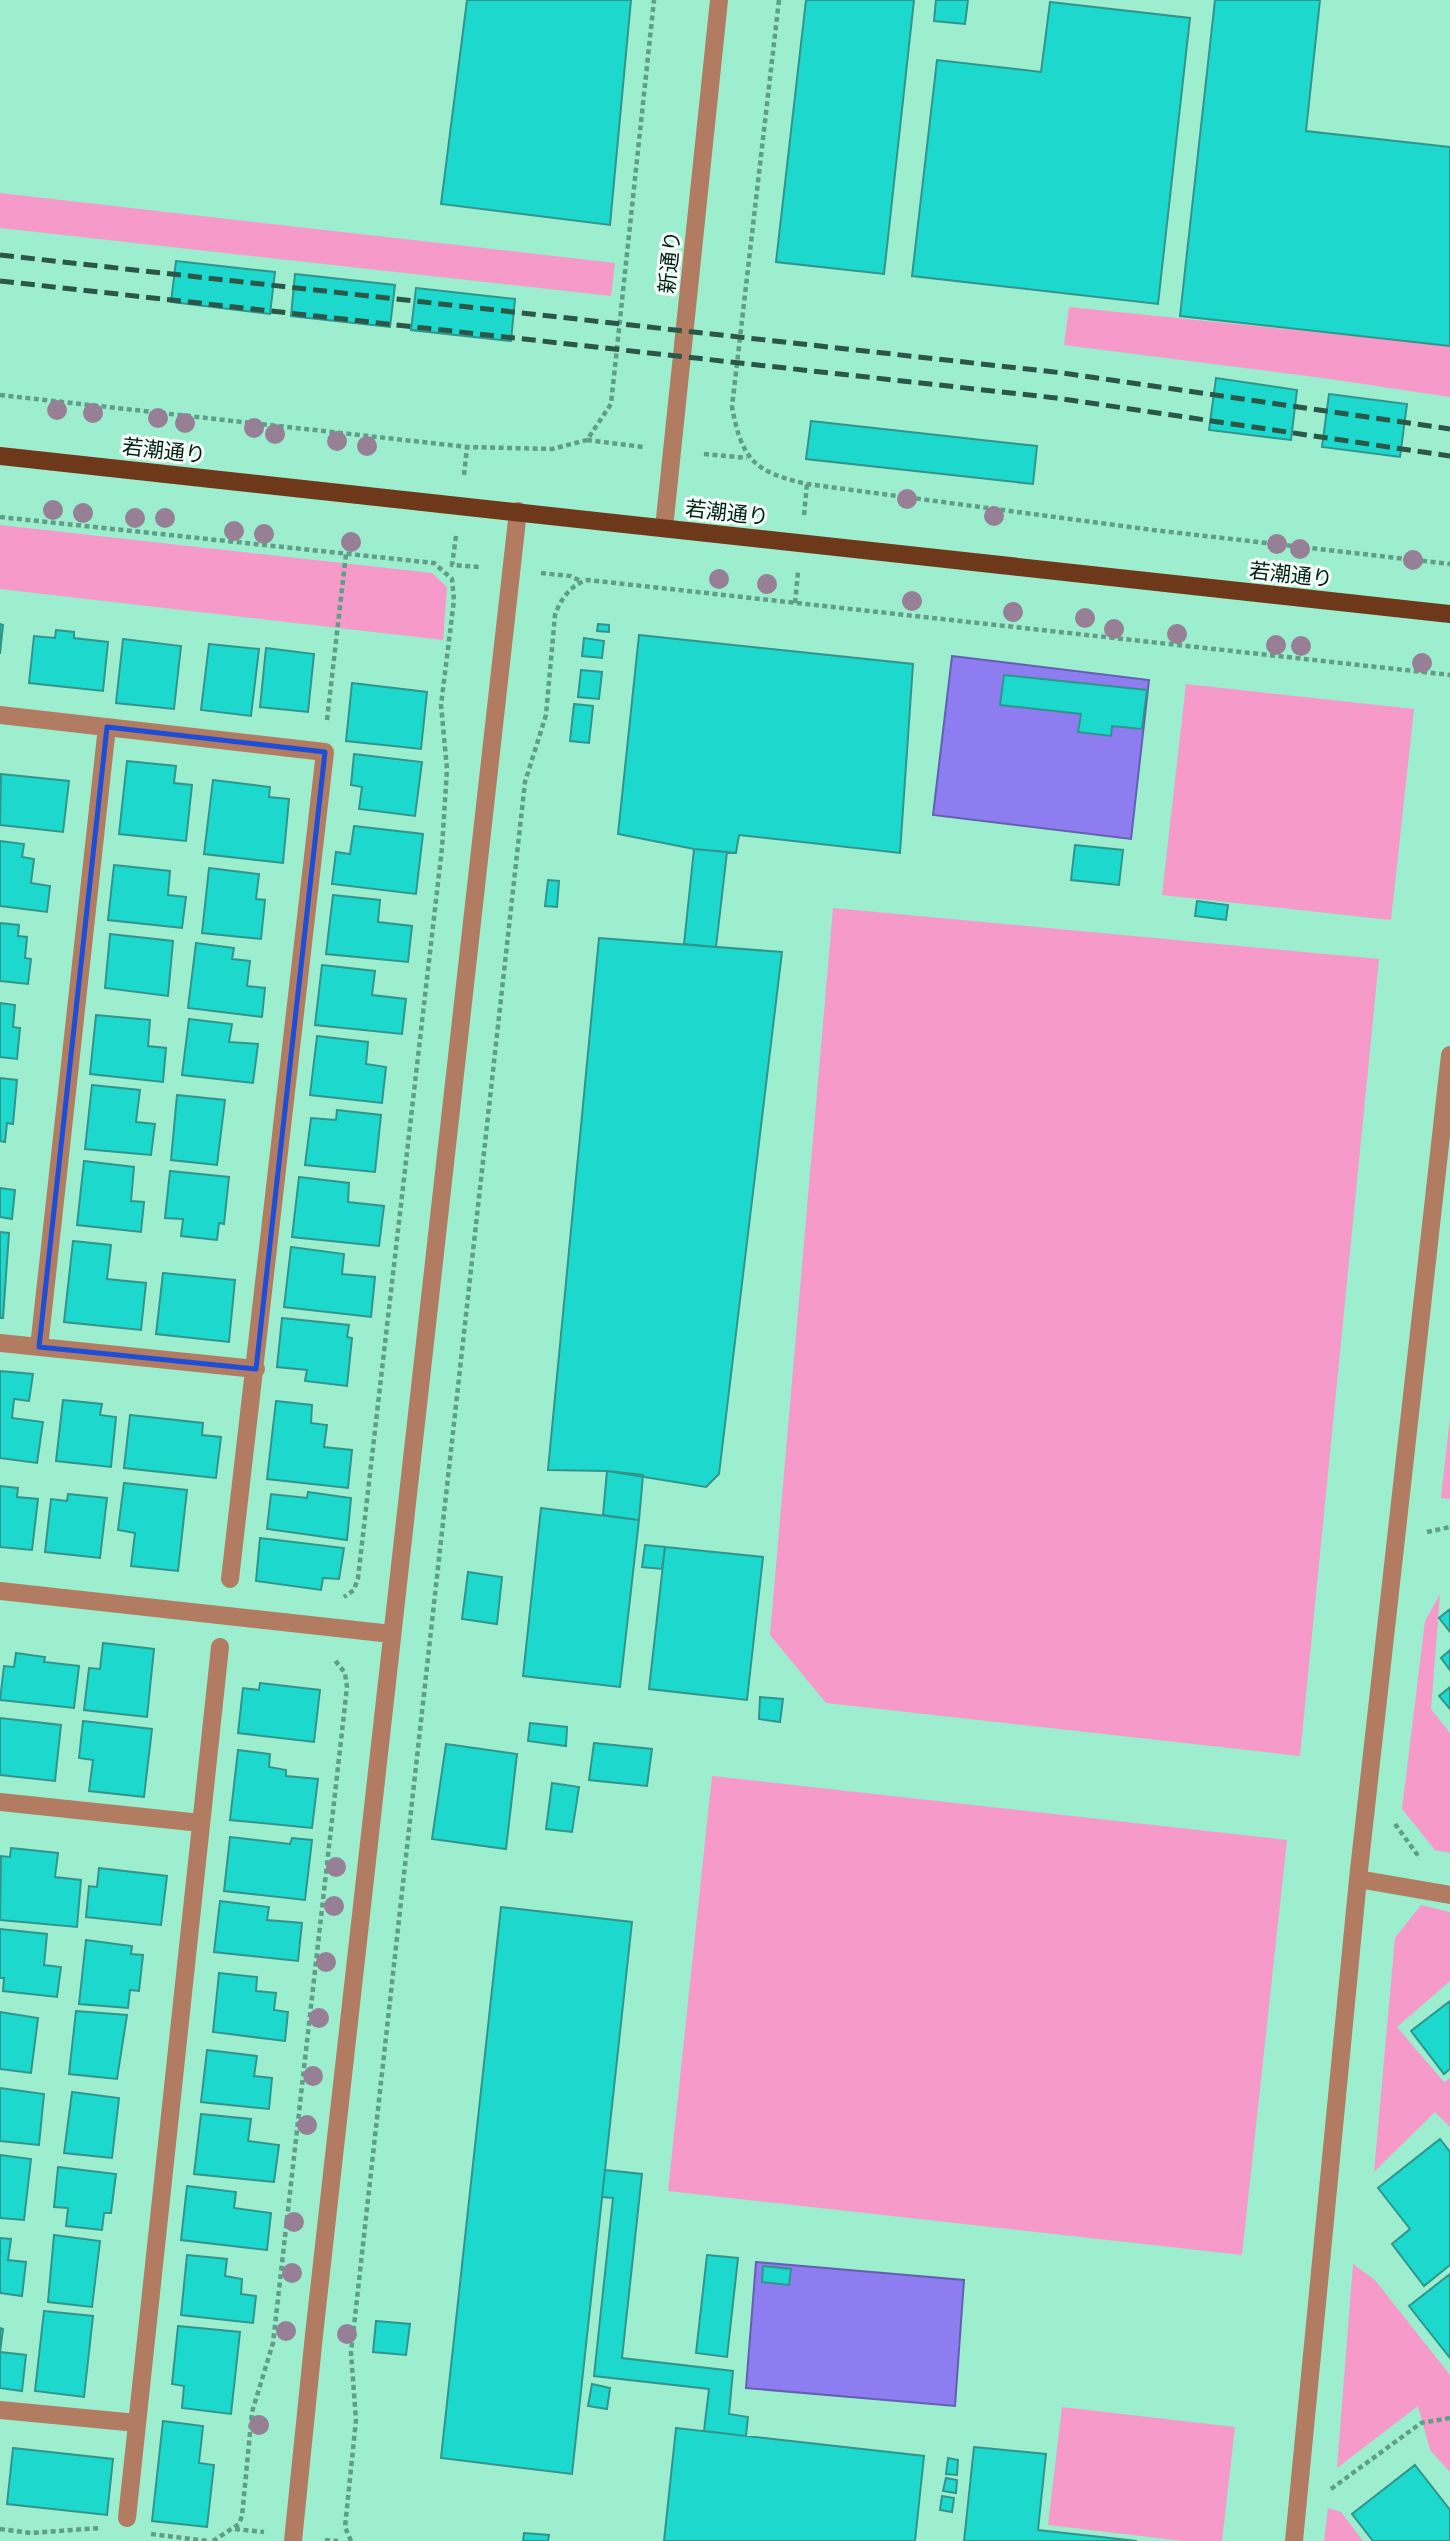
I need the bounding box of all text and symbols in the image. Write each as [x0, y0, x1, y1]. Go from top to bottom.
street label: 新通り [652, 229, 686, 295]
street label: 若潮通り [121, 432, 207, 468]
street label: 若潮通り [684, 494, 770, 530]
street label: 若潮通り [1248, 556, 1334, 592]

